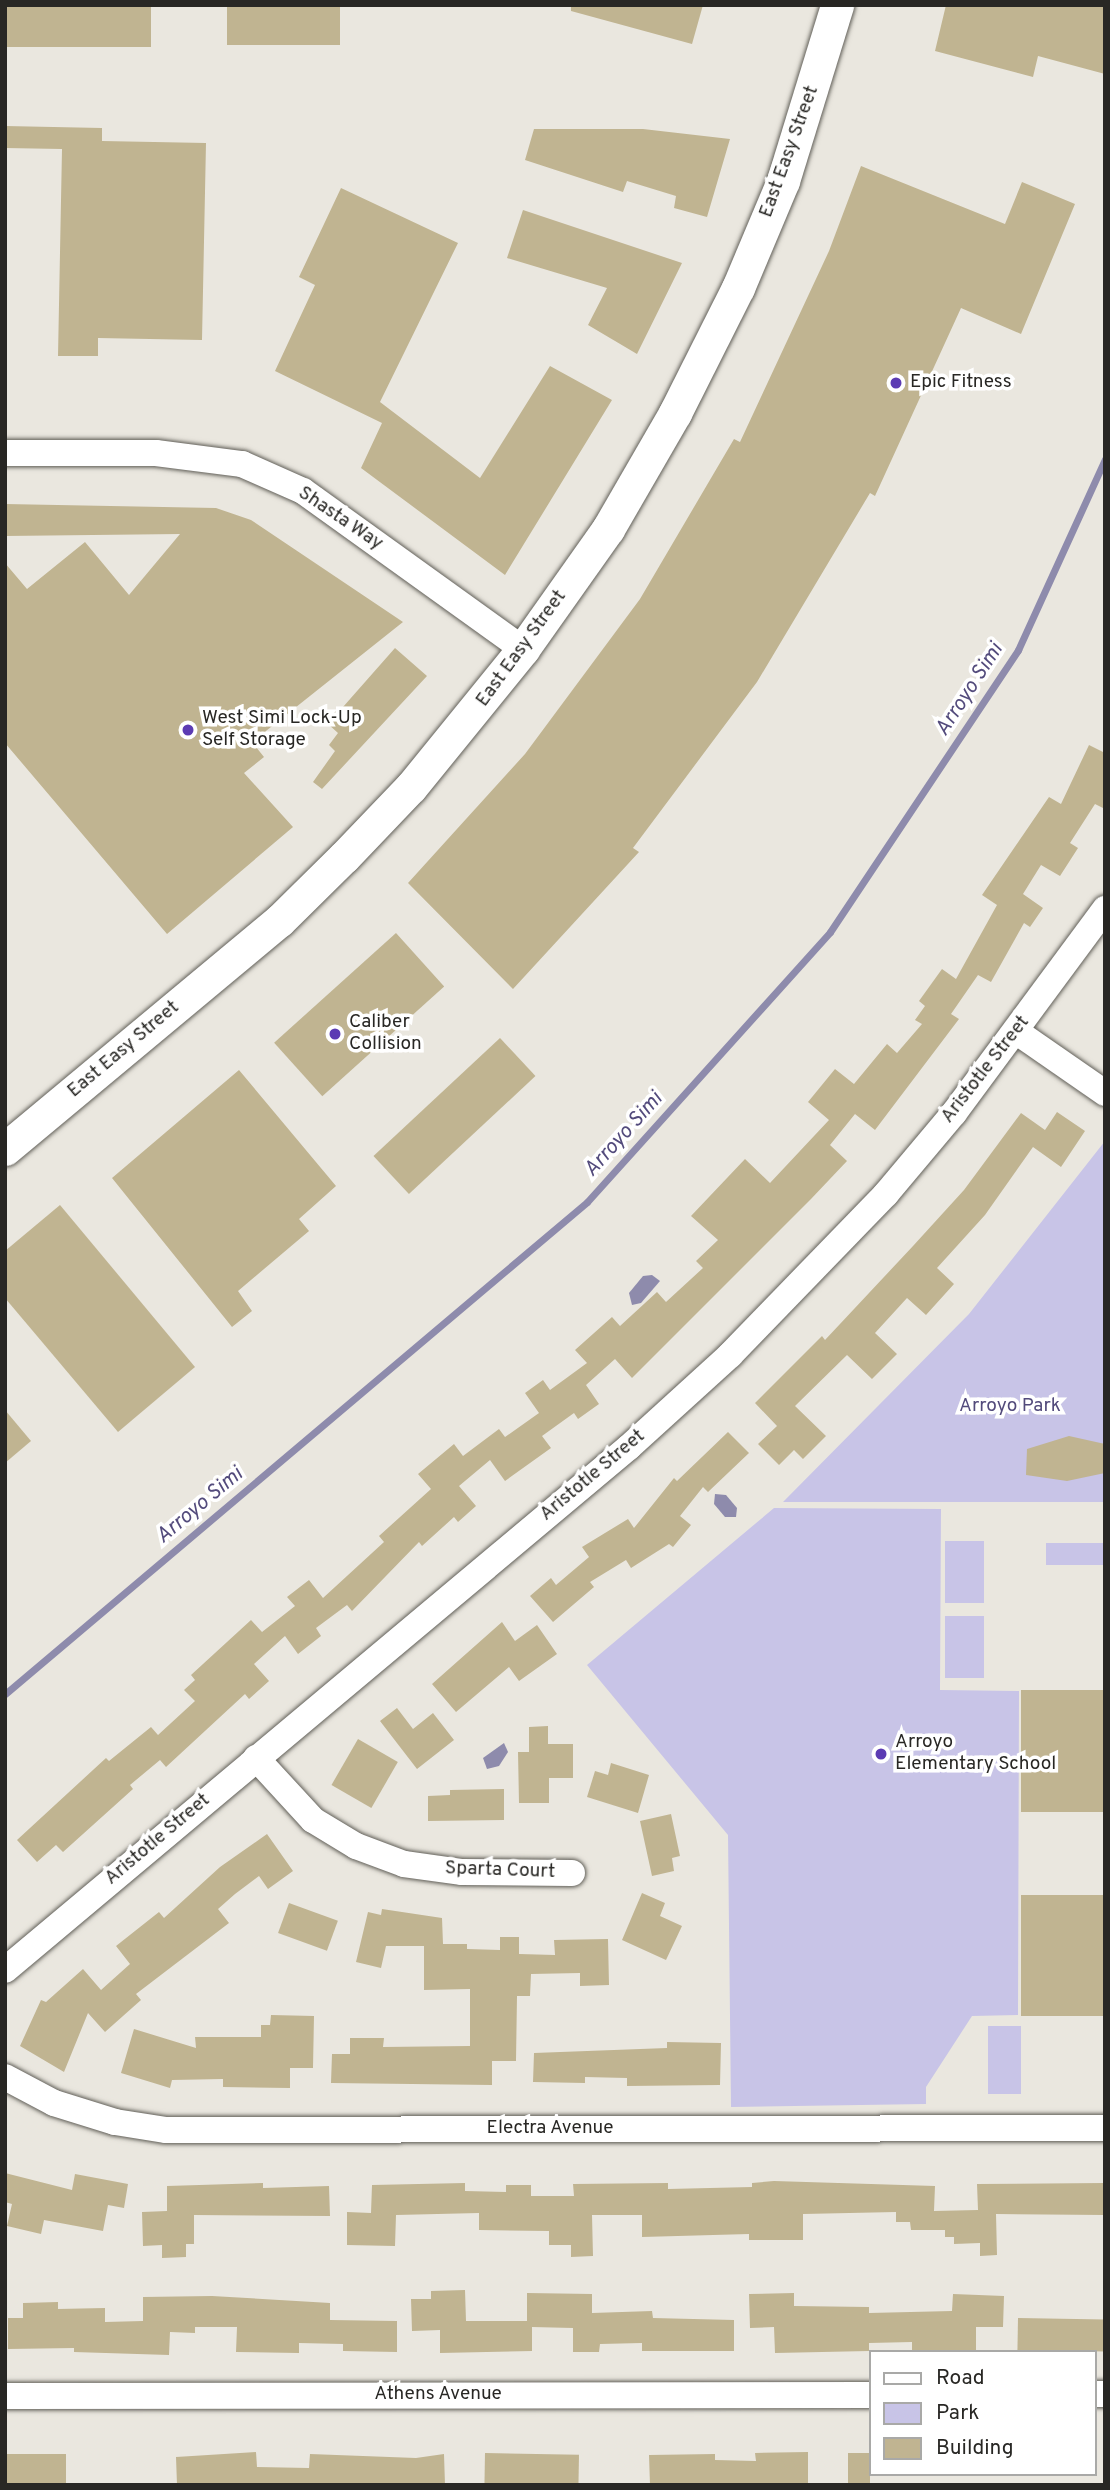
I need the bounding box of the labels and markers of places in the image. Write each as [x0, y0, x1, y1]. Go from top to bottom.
place label: Epic Fitness [910, 372, 1012, 394]
marker: Epic Fitness [888, 375, 904, 391]
place label: West Simi Lock-Up Self Storage [202, 708, 362, 752]
marker: West Simi Lock-Up Self Storage [180, 722, 196, 738]
place label: Caliber Collision [349, 1012, 422, 1056]
marker: Caliber Collision [327, 1026, 343, 1042]
place label: Arroyo Elementary School [895, 1732, 1056, 1776]
marker: Arroyo Elementary School [873, 1746, 889, 1762]

